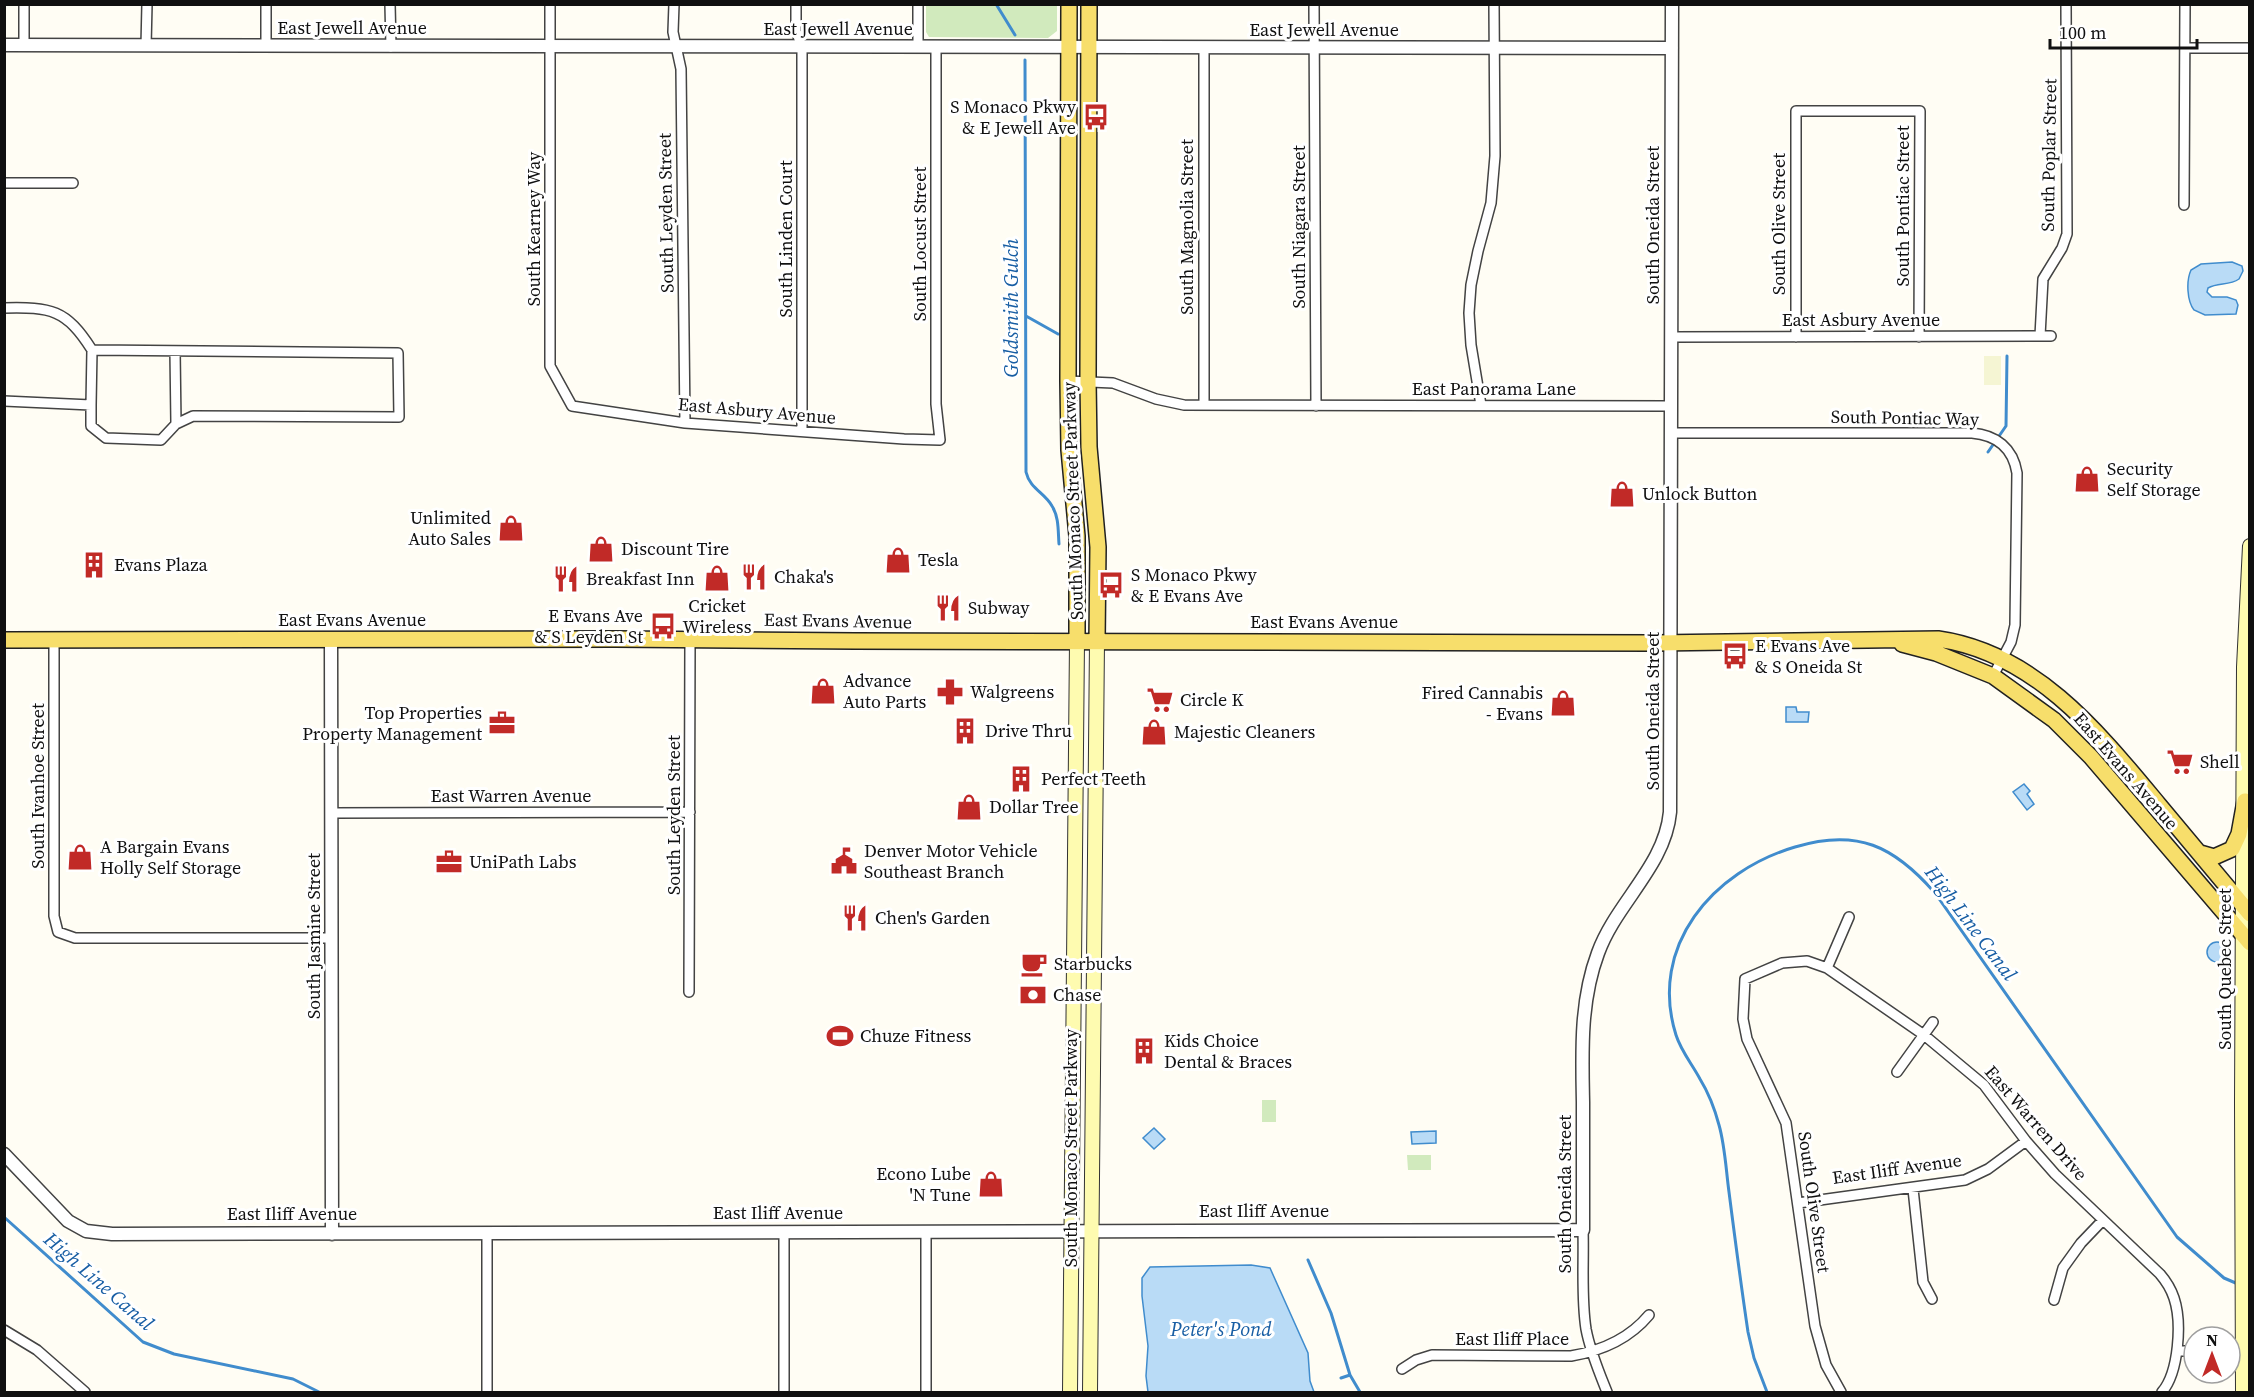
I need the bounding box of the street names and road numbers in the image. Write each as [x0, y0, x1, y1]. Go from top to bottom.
street label: East Jewell Avenue [277, 15, 427, 40]
street label: East Jewell Avenue [763, 16, 913, 41]
street label: East Jewell Avenue [1249, 17, 1399, 42]
street label: South Poplar Street [2035, 78, 2062, 232]
street label: South Pontiac Street [1890, 125, 1915, 287]
street label: South Leyden Street [652, 133, 679, 293]
street label: South Magnolia Street [1174, 139, 1199, 315]
street label: South Niagara Street [1286, 145, 1311, 309]
street label: South Oneida Street [1640, 146, 1665, 304]
street label: South Kearney Way [521, 151, 546, 306]
street label: South Olive Street [1766, 153, 1791, 295]
street label: South Linden Court [773, 160, 798, 318]
street label: South Locust Street [907, 167, 932, 321]
street label: East Asbury Avenue [1782, 307, 1940, 332]
street label: East Panorama Lane [1412, 376, 1576, 401]
street label: South Monaco Street Parkway [1056, 381, 1089, 621]
street label: East Asbury Avenue [677, 391, 837, 430]
street label: South Pontiac Way [1831, 404, 1980, 431]
street label: East Evans Avenue [278, 607, 426, 632]
street label: East Evans Avenue [764, 607, 912, 634]
street label: East Evans Avenue [1250, 609, 1398, 634]
street label: South Oneida Street [1640, 632, 1665, 790]
street label: South Ivanhoe Street [25, 703, 50, 869]
street label: East Evans Avenue [2068, 707, 2184, 835]
street label: South Leyden Street [661, 735, 686, 895]
street label: East Warren Avenue [431, 783, 591, 808]
street label: South Jasmine Street [301, 853, 326, 1019]
street label: South Quebec Street [2212, 888, 2237, 1050]
street label: South Monaco Street Parkway [1058, 1028, 1083, 1267]
street label: East Warren Drive [1979, 1060, 2093, 1186]
street label: South Oneida Street [1552, 1115, 1577, 1273]
street label: South Olive Street [1792, 1130, 1837, 1274]
street label: East Iliff Avenue [1831, 1147, 1963, 1190]
street label: East Iliff Avenue [1199, 1198, 1329, 1223]
street label: East Iliff Avenue [713, 1200, 843, 1225]
street label: East Iliff Avenue [227, 1201, 357, 1226]
street label: East Iliff Place [1455, 1326, 1569, 1351]

